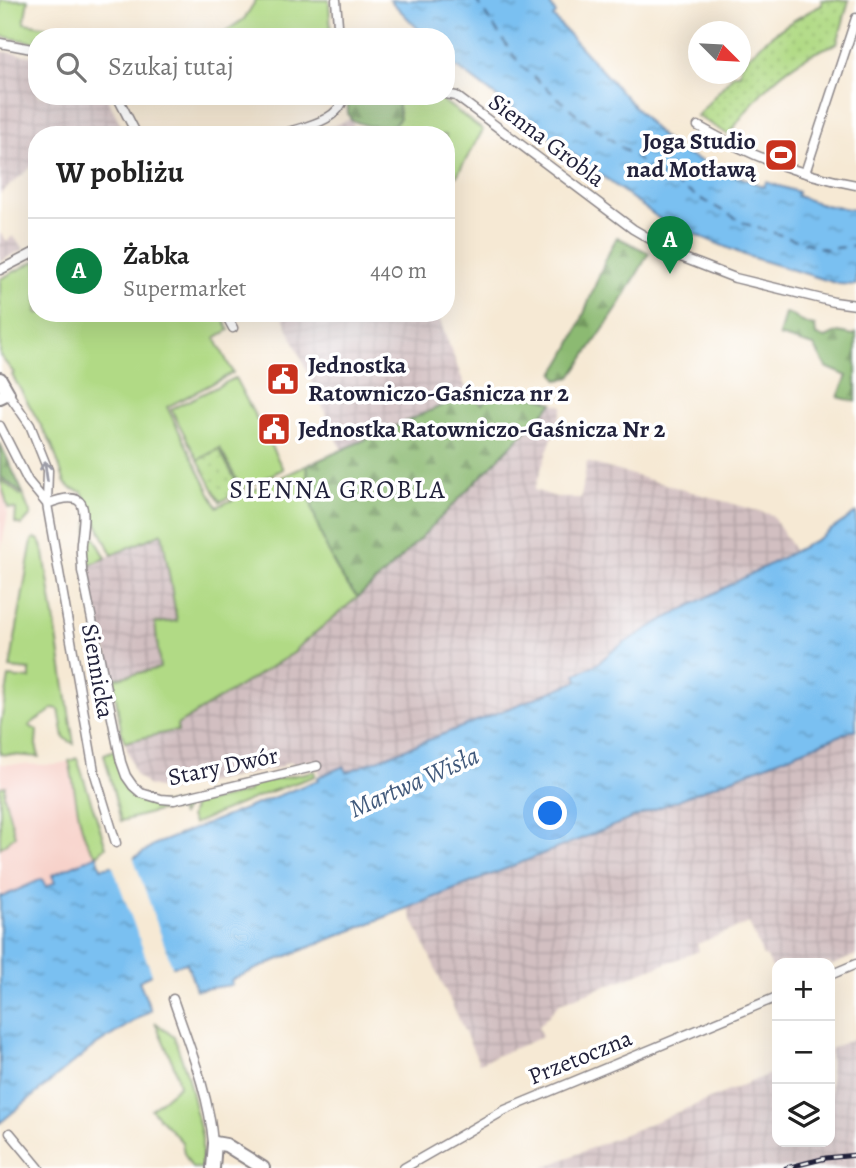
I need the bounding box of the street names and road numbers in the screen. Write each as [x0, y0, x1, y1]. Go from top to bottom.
street label: Sienna Grobla [482, 86, 612, 195]
street label: Siennicka [74, 621, 122, 722]
street label: Stary Dwór [165, 739, 281, 793]
street label: Przetoczna [523, 1021, 637, 1092]

